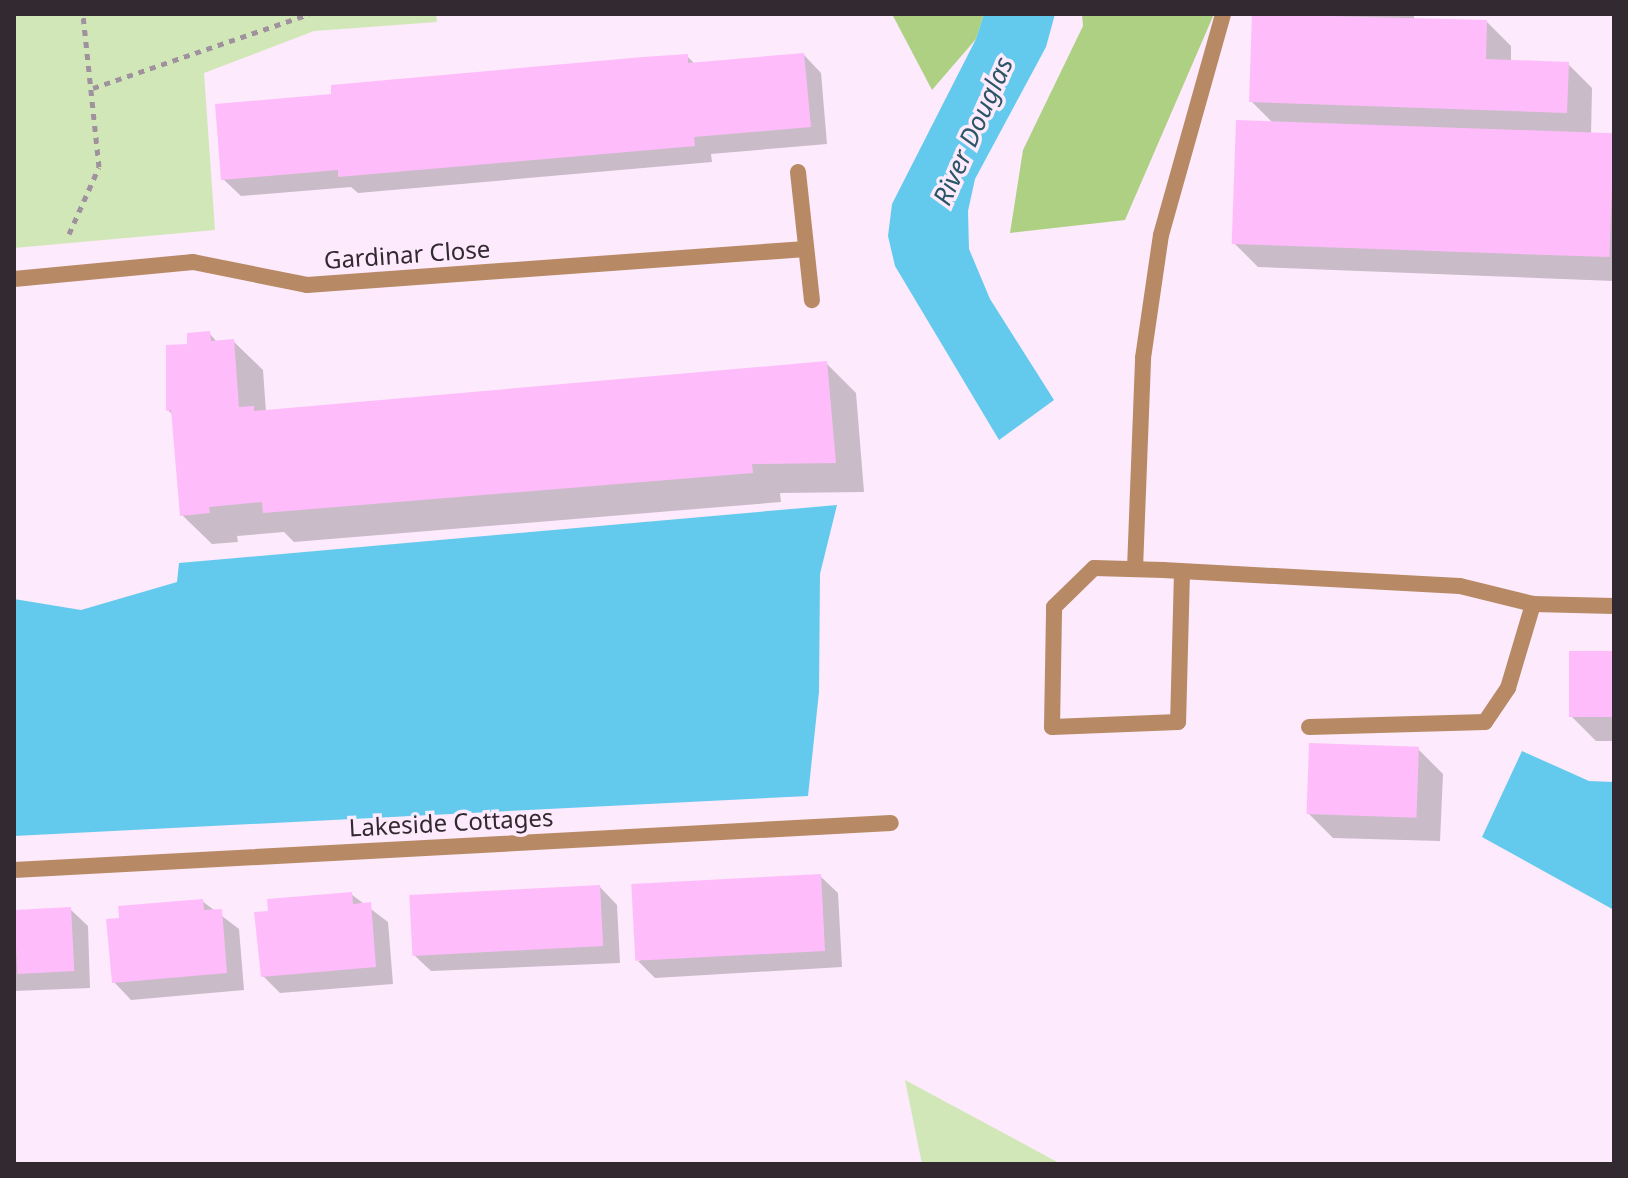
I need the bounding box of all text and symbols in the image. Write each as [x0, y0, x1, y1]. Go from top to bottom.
water label: River Douglas [926, 52, 1020, 210]
street label: Gardinar Close [323, 234, 491, 274]
street label: Lakeside Cottages [348, 802, 554, 842]

